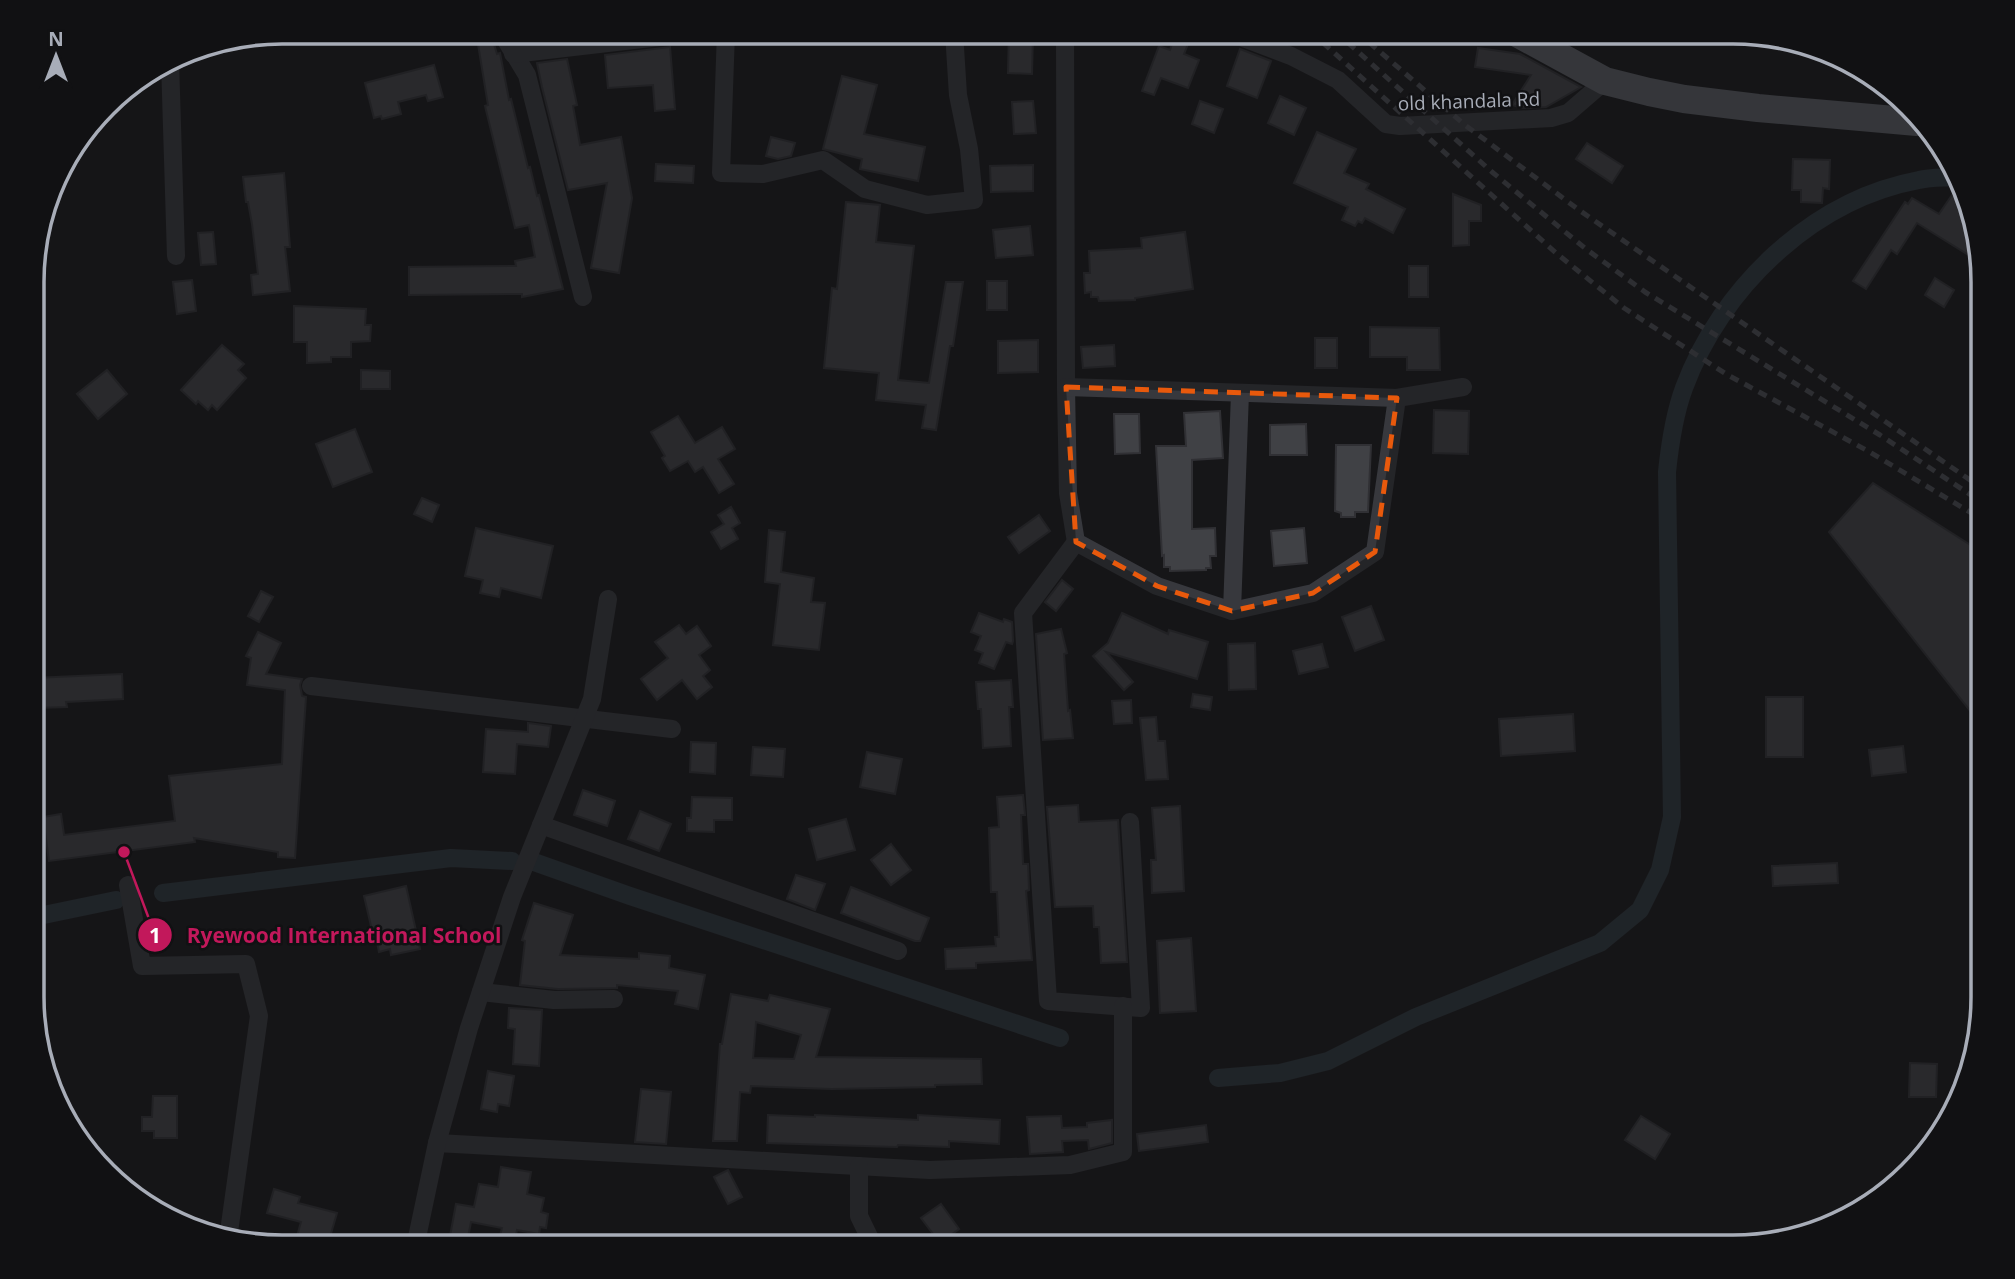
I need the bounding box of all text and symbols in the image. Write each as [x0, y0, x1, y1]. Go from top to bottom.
north arrow [21, 21, 91, 91]
text: N [48, 26, 64, 52]
street label: old khandala Rd [1397, 86, 1541, 116]
callout: Ryewood International School [138, 914, 516, 956]
text: 1 [149, 921, 161, 949]
text: Ryewood International School [187, 921, 501, 949]

